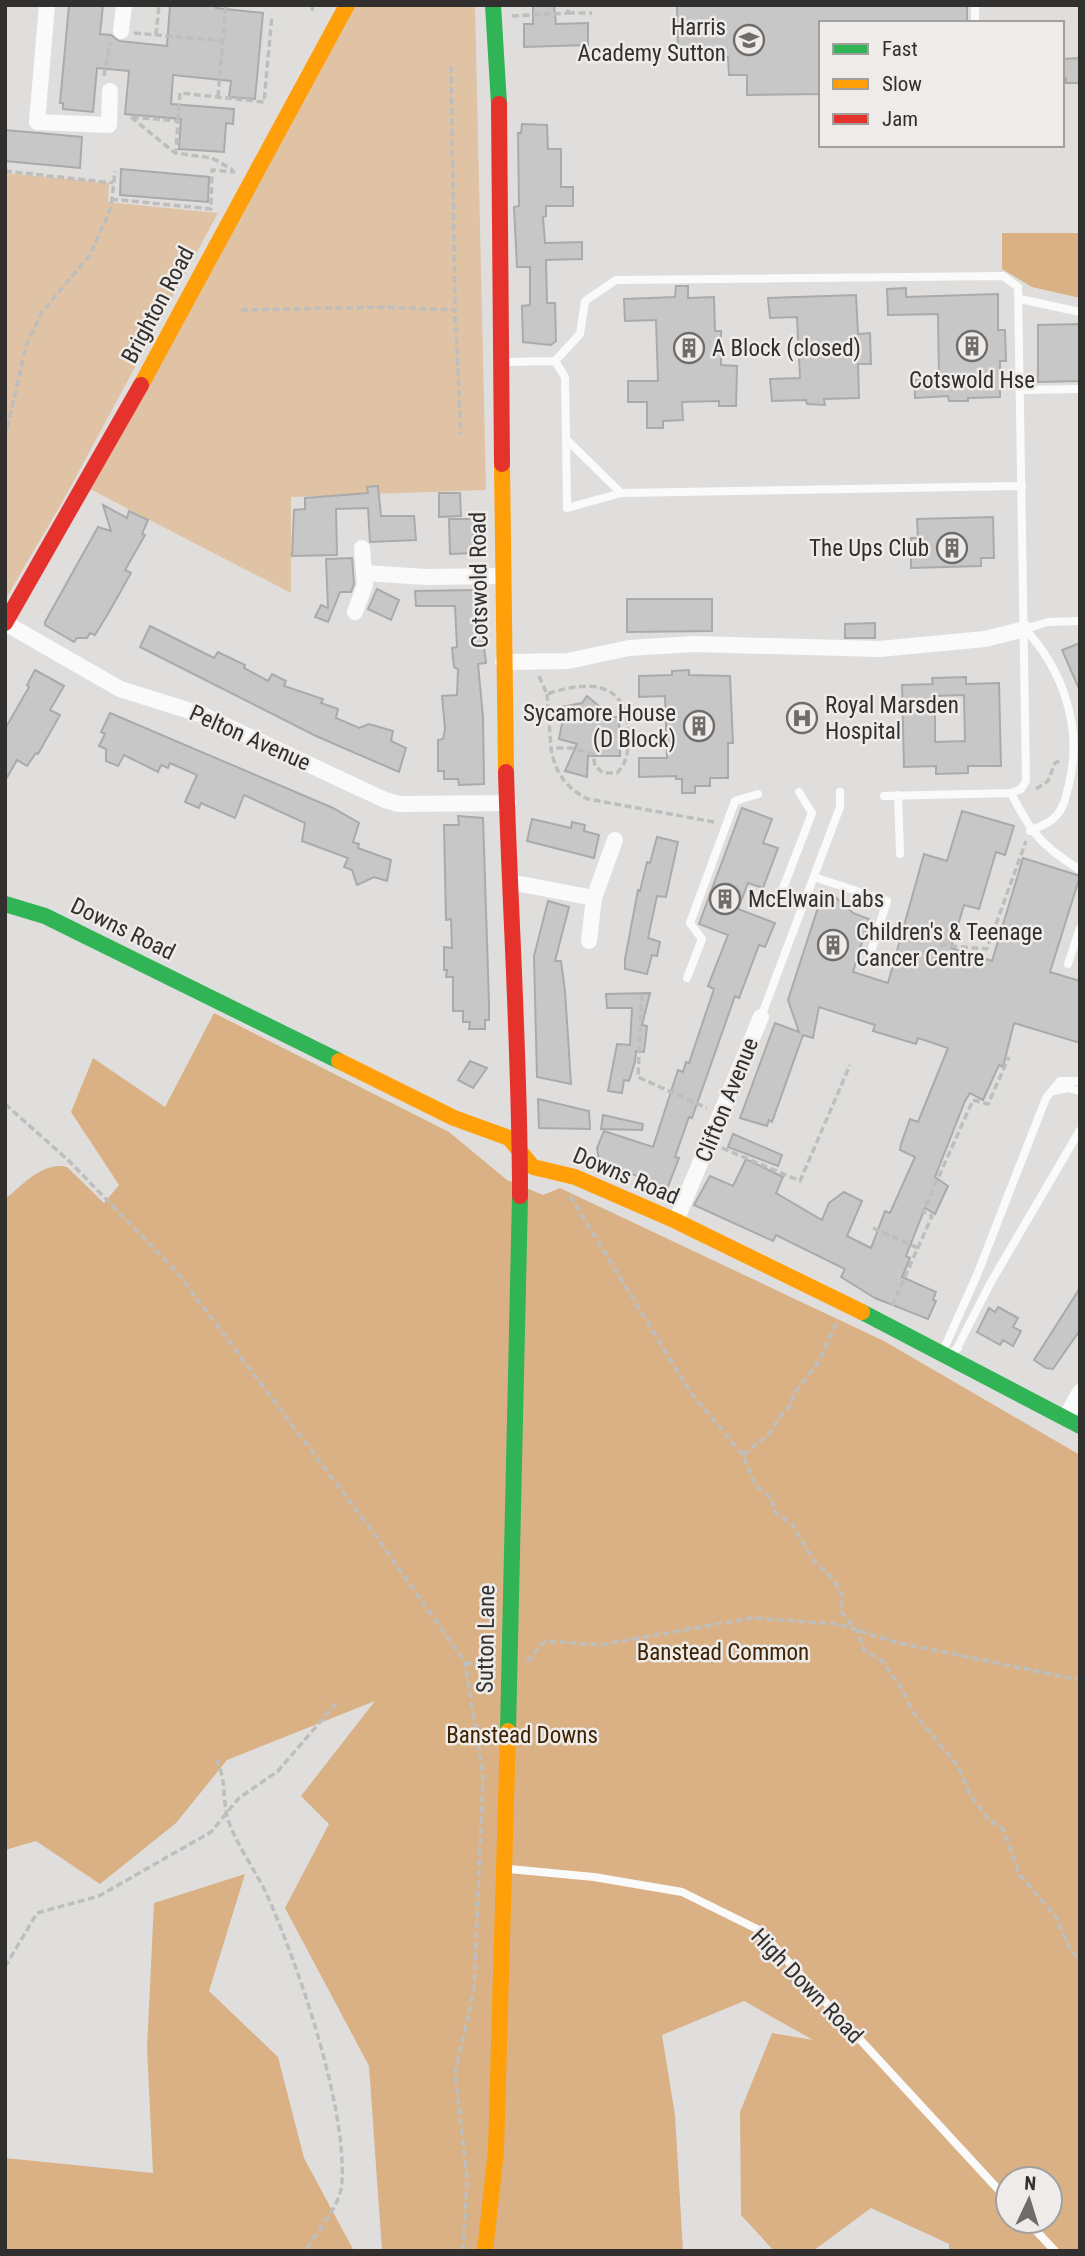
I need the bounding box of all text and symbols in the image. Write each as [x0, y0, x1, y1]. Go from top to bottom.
place label: Harris Academy Sutton [578, 14, 726, 67]
legend [819, 21, 1064, 147]
school or university icon: Harris Academy Sutton [732, 23, 766, 57]
text: Fast [882, 37, 918, 61]
text: Slow [882, 72, 922, 96]
text: Jam [882, 107, 918, 131]
street label: Brighton Road [116, 242, 200, 368]
building icon: Cotswold Hse [955, 329, 989, 363]
building icon: A Block (closed) [672, 331, 706, 365]
place label: A Block (closed) [712, 335, 861, 362]
place label: Cotswold Hse [909, 367, 1035, 394]
street label: Cotswold Road [464, 512, 494, 648]
building icon: The Ups Club [935, 531, 969, 565]
place label: The Ups Club [809, 535, 929, 562]
place label: Royal Marsden Hospital [825, 692, 959, 745]
street label: Pelton Avenue [185, 699, 315, 777]
place label: Sycamore House (D Block) [523, 700, 676, 753]
hospital icon: Royal Marsden Hospital [785, 701, 819, 735]
building icon: Sycamore House (D Block) [682, 709, 716, 743]
building icon: McElwain Labs [708, 882, 742, 916]
place label: McElwain Labs [748, 886, 884, 913]
street label: Downs Road [66, 892, 180, 966]
place label: Children's & Teenage Cancer Centre [856, 919, 1043, 972]
building icon: Children's & Teenage Cancer Centre [816, 928, 850, 962]
street label: Clifton Avenue [690, 1034, 764, 1166]
street label: Downs Road [569, 1142, 683, 1210]
street label: Sutton Lane [472, 1585, 500, 1693]
park label: Banstead Common [637, 1639, 809, 1666]
park label: Banstead Downs [446, 1722, 598, 1749]
street label: High Down Road [745, 1923, 869, 2049]
north arrow [994, 2165, 1064, 2235]
text: N [1024, 2172, 1037, 2195]

